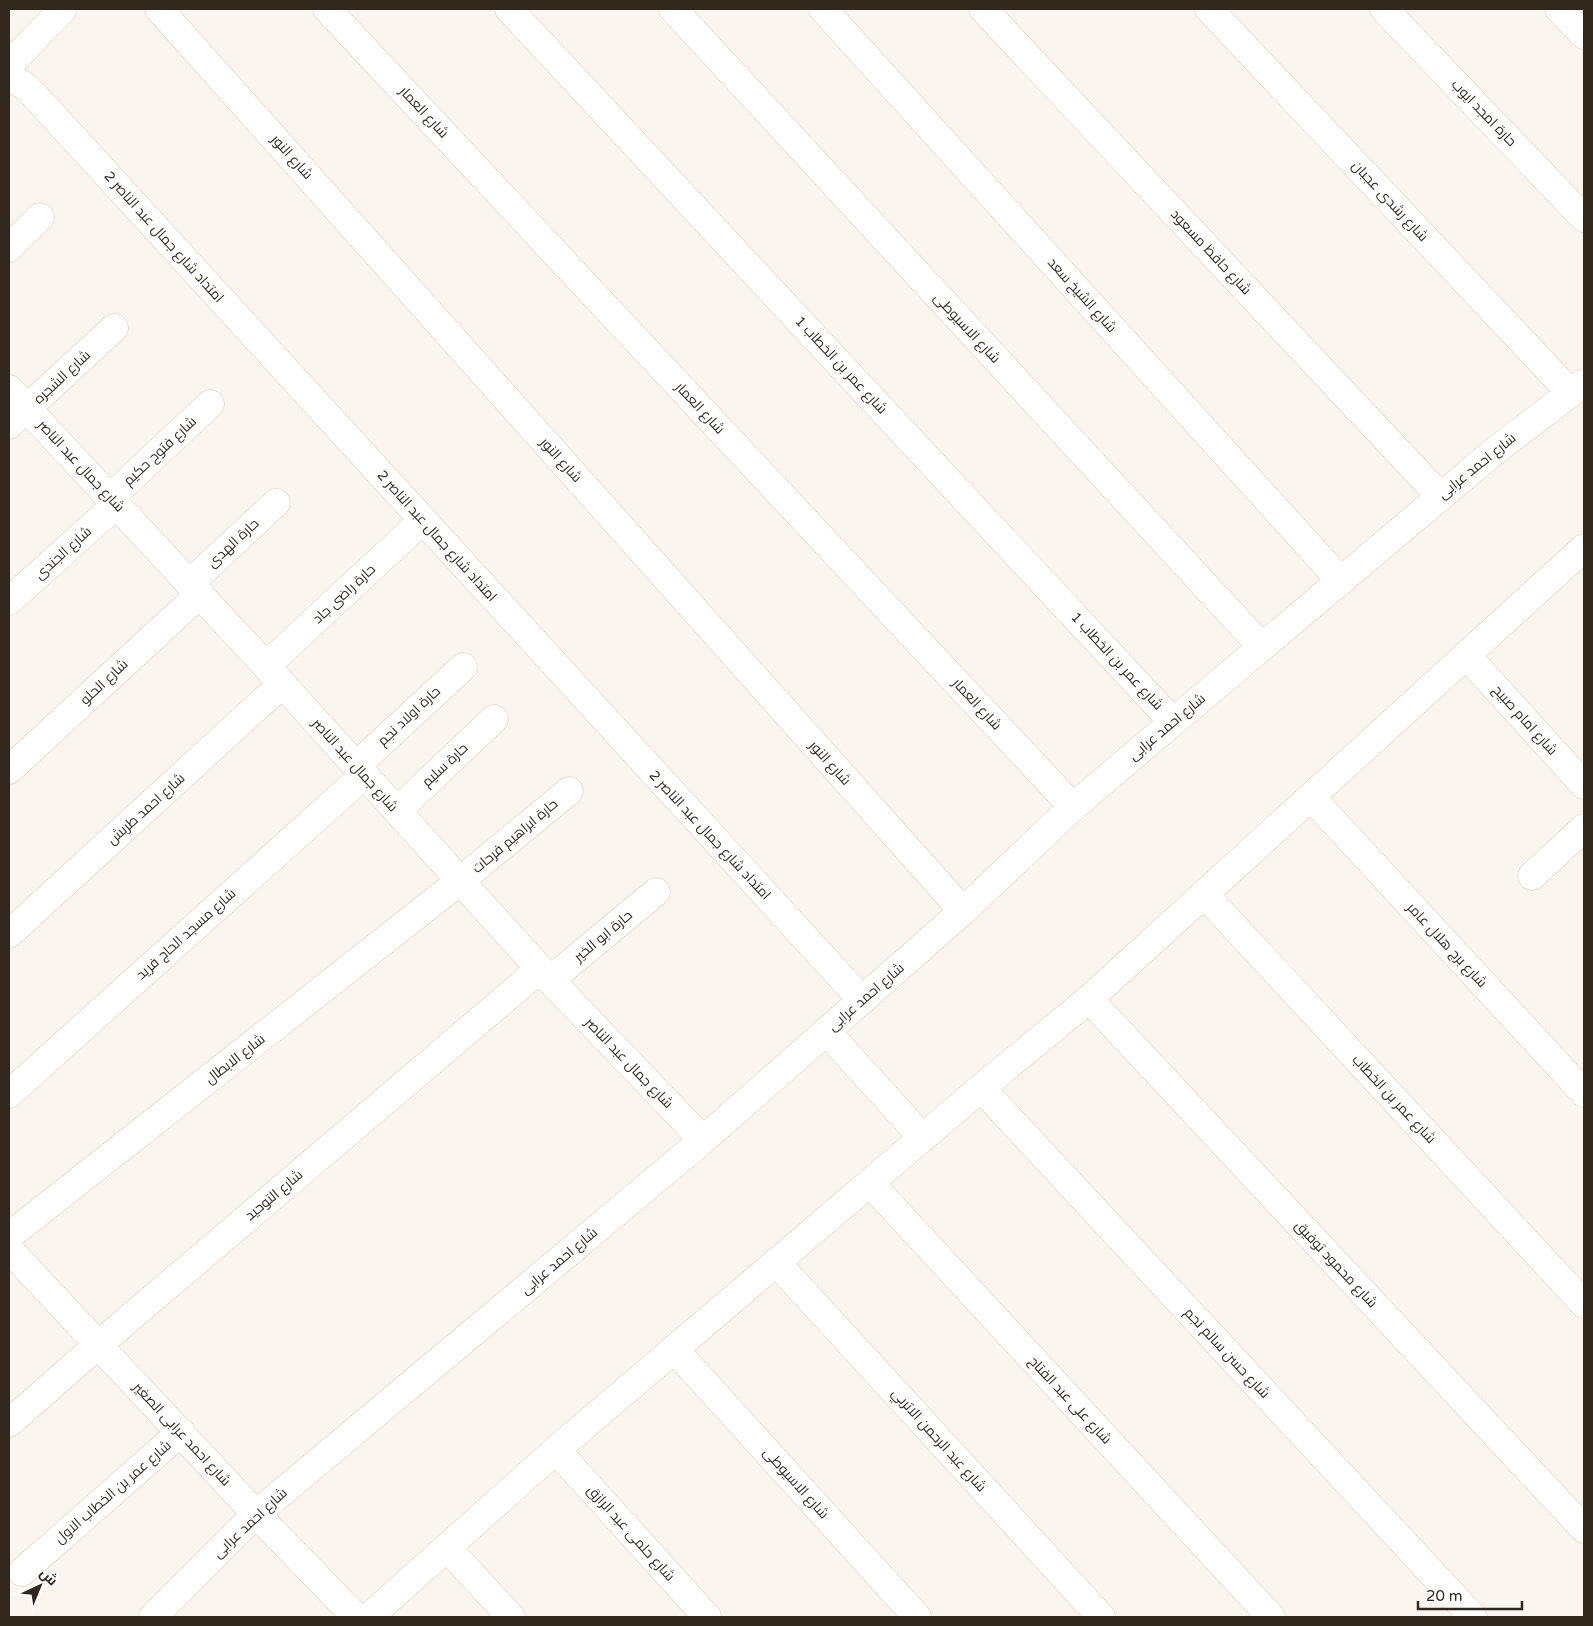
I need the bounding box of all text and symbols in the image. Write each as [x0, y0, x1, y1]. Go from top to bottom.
street label: حارة امجد ايوب [1448, 76, 1520, 150]
street label: شارع العمار [395, 82, 452, 141]
street label: شارع النور [267, 130, 316, 183]
street label: شارع رشدى عجبان [1348, 157, 1432, 245]
street label: امتداد شارع جمال عبد الناصر 2 [101, 168, 227, 306]
street label: شارع حافظ مسعود [1167, 206, 1255, 298]
street label: شارع الشيخ سعد [1044, 254, 1120, 336]
street label: شارع الاسيوطى [930, 289, 1004, 367]
street label: شارع عمر بن الخطاب 1 [791, 313, 891, 417]
street label: شارع الشجره [30, 346, 94, 408]
street label: شارع العمار [671, 378, 728, 437]
street label: شارع فتوح حكيم [120, 413, 201, 490]
street label: شارع جمال عبد الناصر [33, 416, 128, 516]
street label: شارع احمد عرابى [1435, 429, 1519, 503]
street label: شارع النور [536, 433, 585, 486]
street label: امتداد شارع جمال عبد الناصر 2 [374, 467, 500, 605]
street label: حارة الهدى [204, 515, 262, 571]
street label: شارع الجندى [31, 523, 95, 583]
street label: حارة راضى جاد [309, 561, 379, 627]
street label: شارع عمر بن الخطاب 1 [1067, 609, 1167, 713]
street label: شارع الحلو [77, 656, 131, 708]
street label: شارع العمار [948, 674, 1005, 733]
street label: شارع امام صبيح [1488, 681, 1561, 759]
street label: حارة اولاد نجم [374, 683, 445, 750]
street label: شارع احمد عرابى [1125, 690, 1209, 764]
street label: شارع جمال عبد الناصر [308, 714, 401, 815]
street label: شارع النور [805, 736, 854, 789]
street label: حارة سليم [418, 739, 472, 791]
street label: امتداد شارع جمال عبد الناصر 2 [646, 767, 774, 903]
street label: شارع احمد طربش [104, 770, 188, 848]
street label: حارة ابراهيم فرحات [469, 795, 562, 878]
street label: شارع مسجد الحاج فريد [133, 885, 239, 983]
street label: شارع برج هلال عامر [1403, 898, 1491, 991]
street label: حارة ابو الخير [570, 907, 636, 966]
street label: شارع احمد عرابى [824, 959, 908, 1035]
street label: شارع جمال عبد الناصر [581, 1013, 677, 1112]
street label: شارع الابطال [202, 1030, 268, 1088]
street label: شارع عمر بن الخطاب [1348, 1051, 1440, 1147]
street label: شارع التوحيد [242, 1166, 306, 1224]
street label: شارع محمود توفيق [1291, 1217, 1381, 1311]
street label: شارع احمد عرابى [517, 1224, 601, 1298]
street label: شارع حسن سالم نجم [1180, 1304, 1273, 1402]
street label: شارع على عبد الفتاح [1025, 1353, 1115, 1447]
street label: شارع احمد عرابى الصغير [129, 1378, 234, 1489]
street label: شارع عبد الرحمن الاتربي [886, 1385, 990, 1497]
street label: شارع عمر بن الخطاب الاول [51, 1437, 175, 1547]
street label: شارع الاسيوطى [760, 1444, 832, 1522]
street label: شارع حلمى عبد الرازق [583, 1482, 679, 1584]
street label: شارع احمد عرابى [209, 1484, 291, 1562]
north arrow [15, 1561, 65, 1611]
text: ش [36, 1565, 61, 1589]
scale bar [1418, 1578, 1522, 1610]
text: 20 m [1426, 1587, 1463, 1605]

